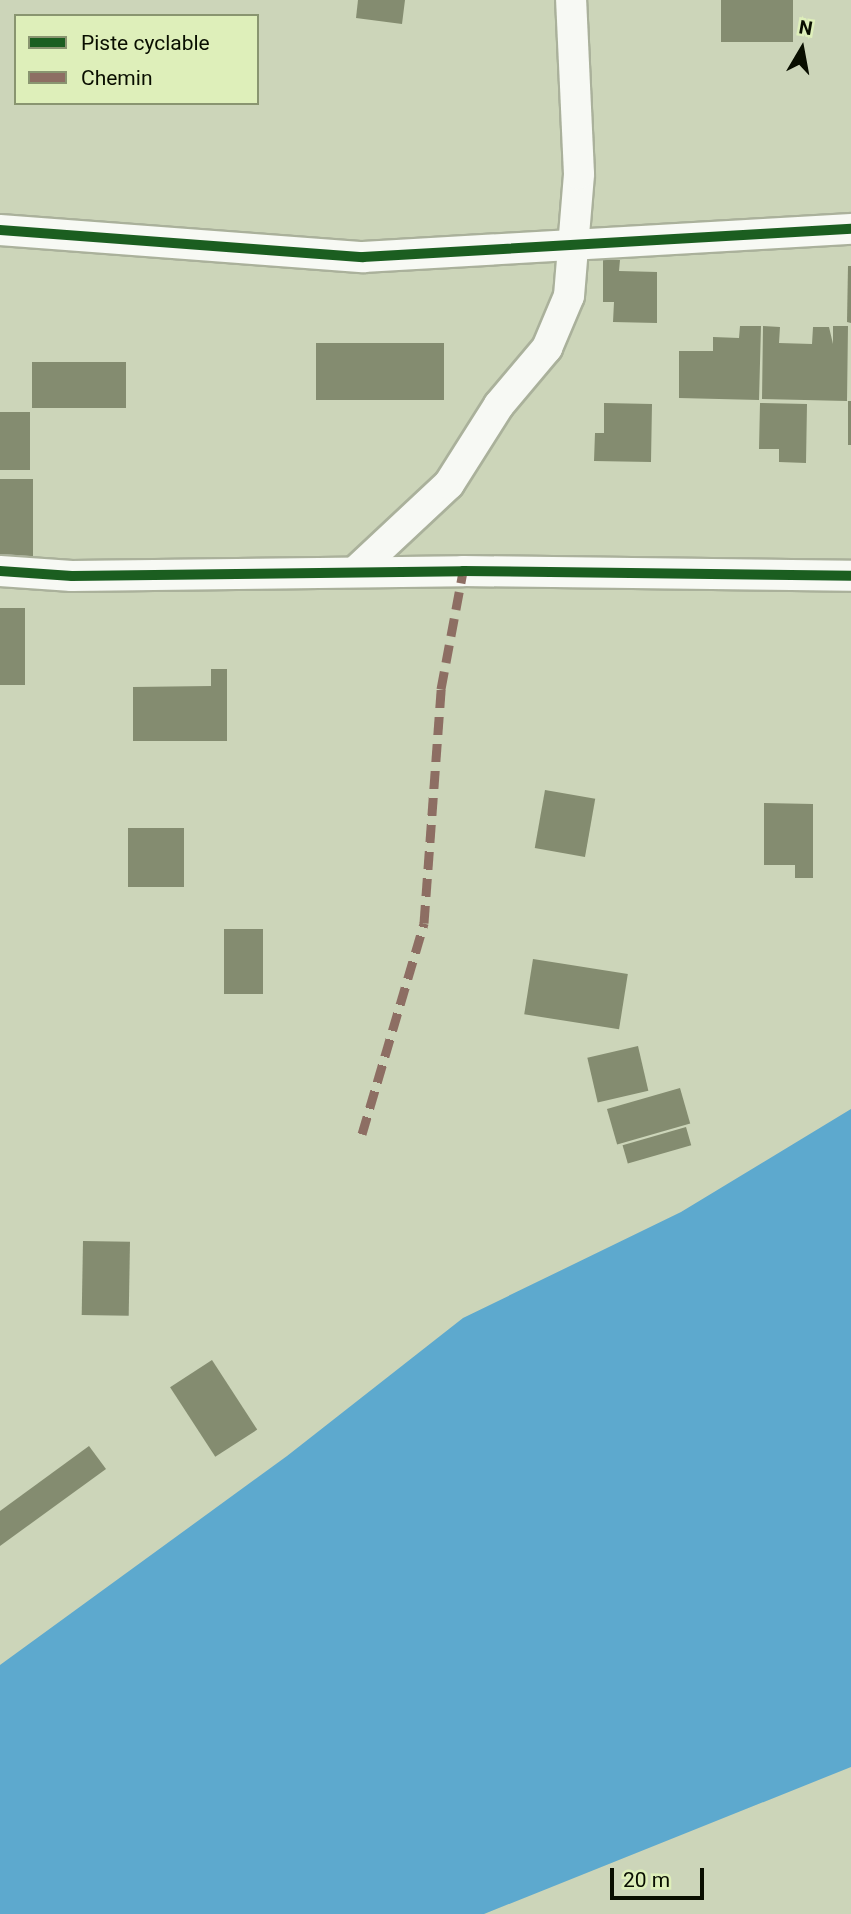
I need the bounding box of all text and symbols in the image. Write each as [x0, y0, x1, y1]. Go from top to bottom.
legend [14, 14, 259, 105]
north arrow [767, 14, 837, 84]
text: N [797, 15, 814, 40]
text: Piste cyclable [81, 31, 210, 55]
text: Chemin [81, 66, 153, 90]
scale bar [613, 1854, 708, 1898]
text: 20 m [623, 1868, 670, 1892]

